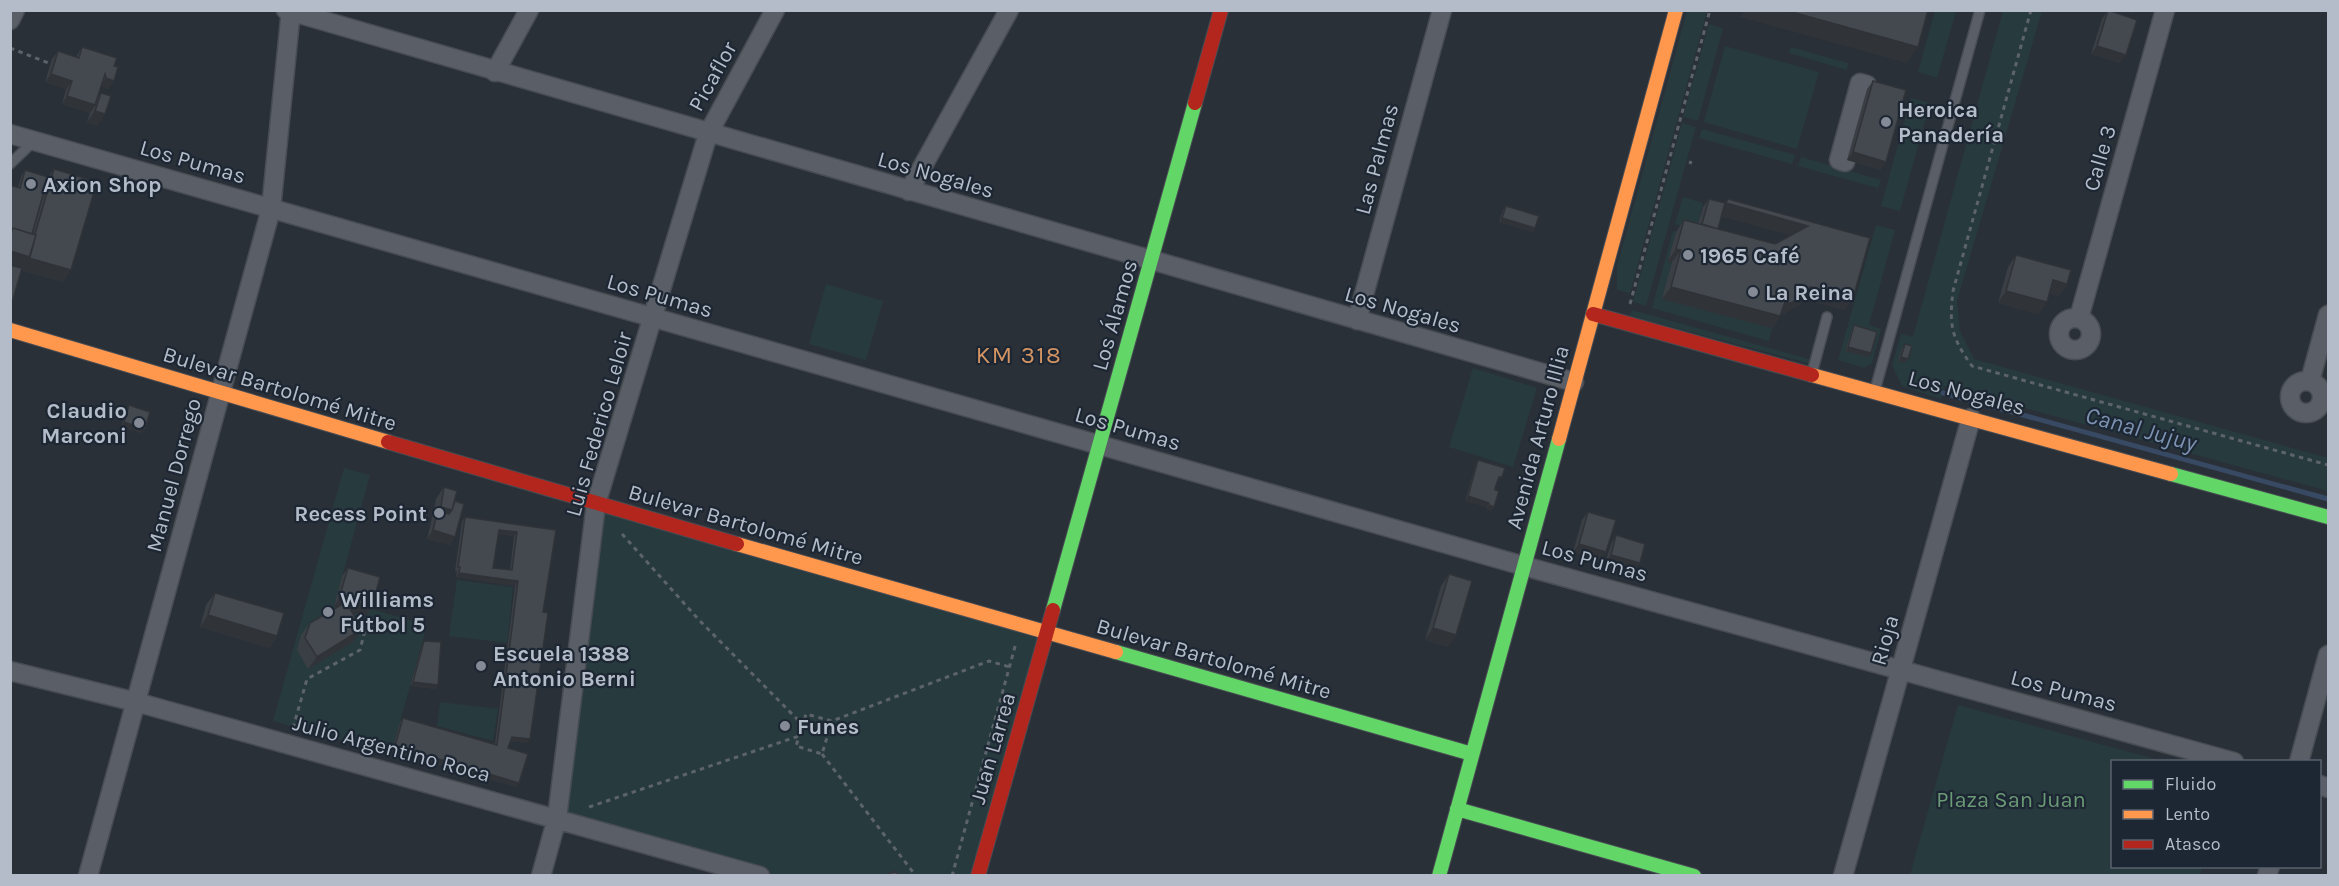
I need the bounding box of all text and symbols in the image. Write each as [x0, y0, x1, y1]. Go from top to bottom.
street label: Picaflor [683, 37, 743, 116]
place label: Heroica Panadería [1898, 97, 2004, 148]
street label: Las Palmas [1350, 101, 1404, 218]
marker: Heroica Panadería [1879, 115, 1893, 129]
street label: Calle 3 [2078, 122, 2122, 194]
street label: Los Pumas [137, 134, 249, 189]
street label: Los Nogales [875, 146, 997, 204]
place label: Axion Shop [43, 172, 161, 198]
marker: Axion Shop [24, 177, 38, 191]
place label: 1965 Café [1700, 243, 1800, 269]
marker: 1965 Café [1681, 248, 1695, 262]
street label: Los Álamos [1086, 257, 1143, 374]
street label: Los Pumas [604, 268, 716, 323]
place label: La Reina [1765, 280, 1854, 306]
street label: Los Nogales [1342, 281, 1464, 339]
marker: La Reina [1746, 285, 1760, 299]
street label: Luis Federico Leloir [560, 329, 638, 520]
street label: Bulevar Bartolomé Mitre [160, 341, 400, 437]
district label: KM 318 [976, 341, 1062, 369]
street label: Avenida Arturo Illia [1501, 342, 1575, 532]
street label: Los Nogales [1906, 365, 2028, 421]
street label: Manuel Dorrego [141, 395, 207, 555]
place label: Claudio Marconi [41, 398, 127, 449]
street label: Los Pumas [1072, 401, 1184, 456]
water label: Canal Jujuy [2082, 401, 2200, 457]
marker: Claudio Marconi [132, 416, 146, 430]
street label: Bulevar Bartolomé Mitre [625, 479, 866, 571]
place label: Recess Point [294, 501, 427, 527]
marker: Recess Point [432, 506, 446, 520]
street label: Los Pumas [1539, 534, 1651, 588]
place label: Williams Fútbol 5 [340, 587, 434, 638]
marker: Williams Fútbol 5 [321, 605, 335, 619]
street label: Rioja [1865, 612, 1904, 668]
street label: Bulevar Bartolomé Mitre [1093, 613, 1334, 705]
place label: Escuela 1388 Antonio Berni [493, 641, 636, 692]
marker: Escuela 1388 Antonio Berni [474, 659, 488, 673]
street label: Los Pumas [2008, 664, 2120, 718]
street label: Juan Larrea [965, 690, 1021, 807]
street label: Julio Argentino Roca [290, 710, 493, 788]
place label: Funes [797, 714, 859, 740]
marker: Funes [778, 719, 792, 733]
legend [2111, 760, 2321, 868]
text: Fluido [2165, 773, 2216, 795]
park label: Plaza San Juan [1936, 787, 2086, 813]
text: Lento [2165, 803, 2210, 825]
text: Atasco [2165, 833, 2221, 855]

